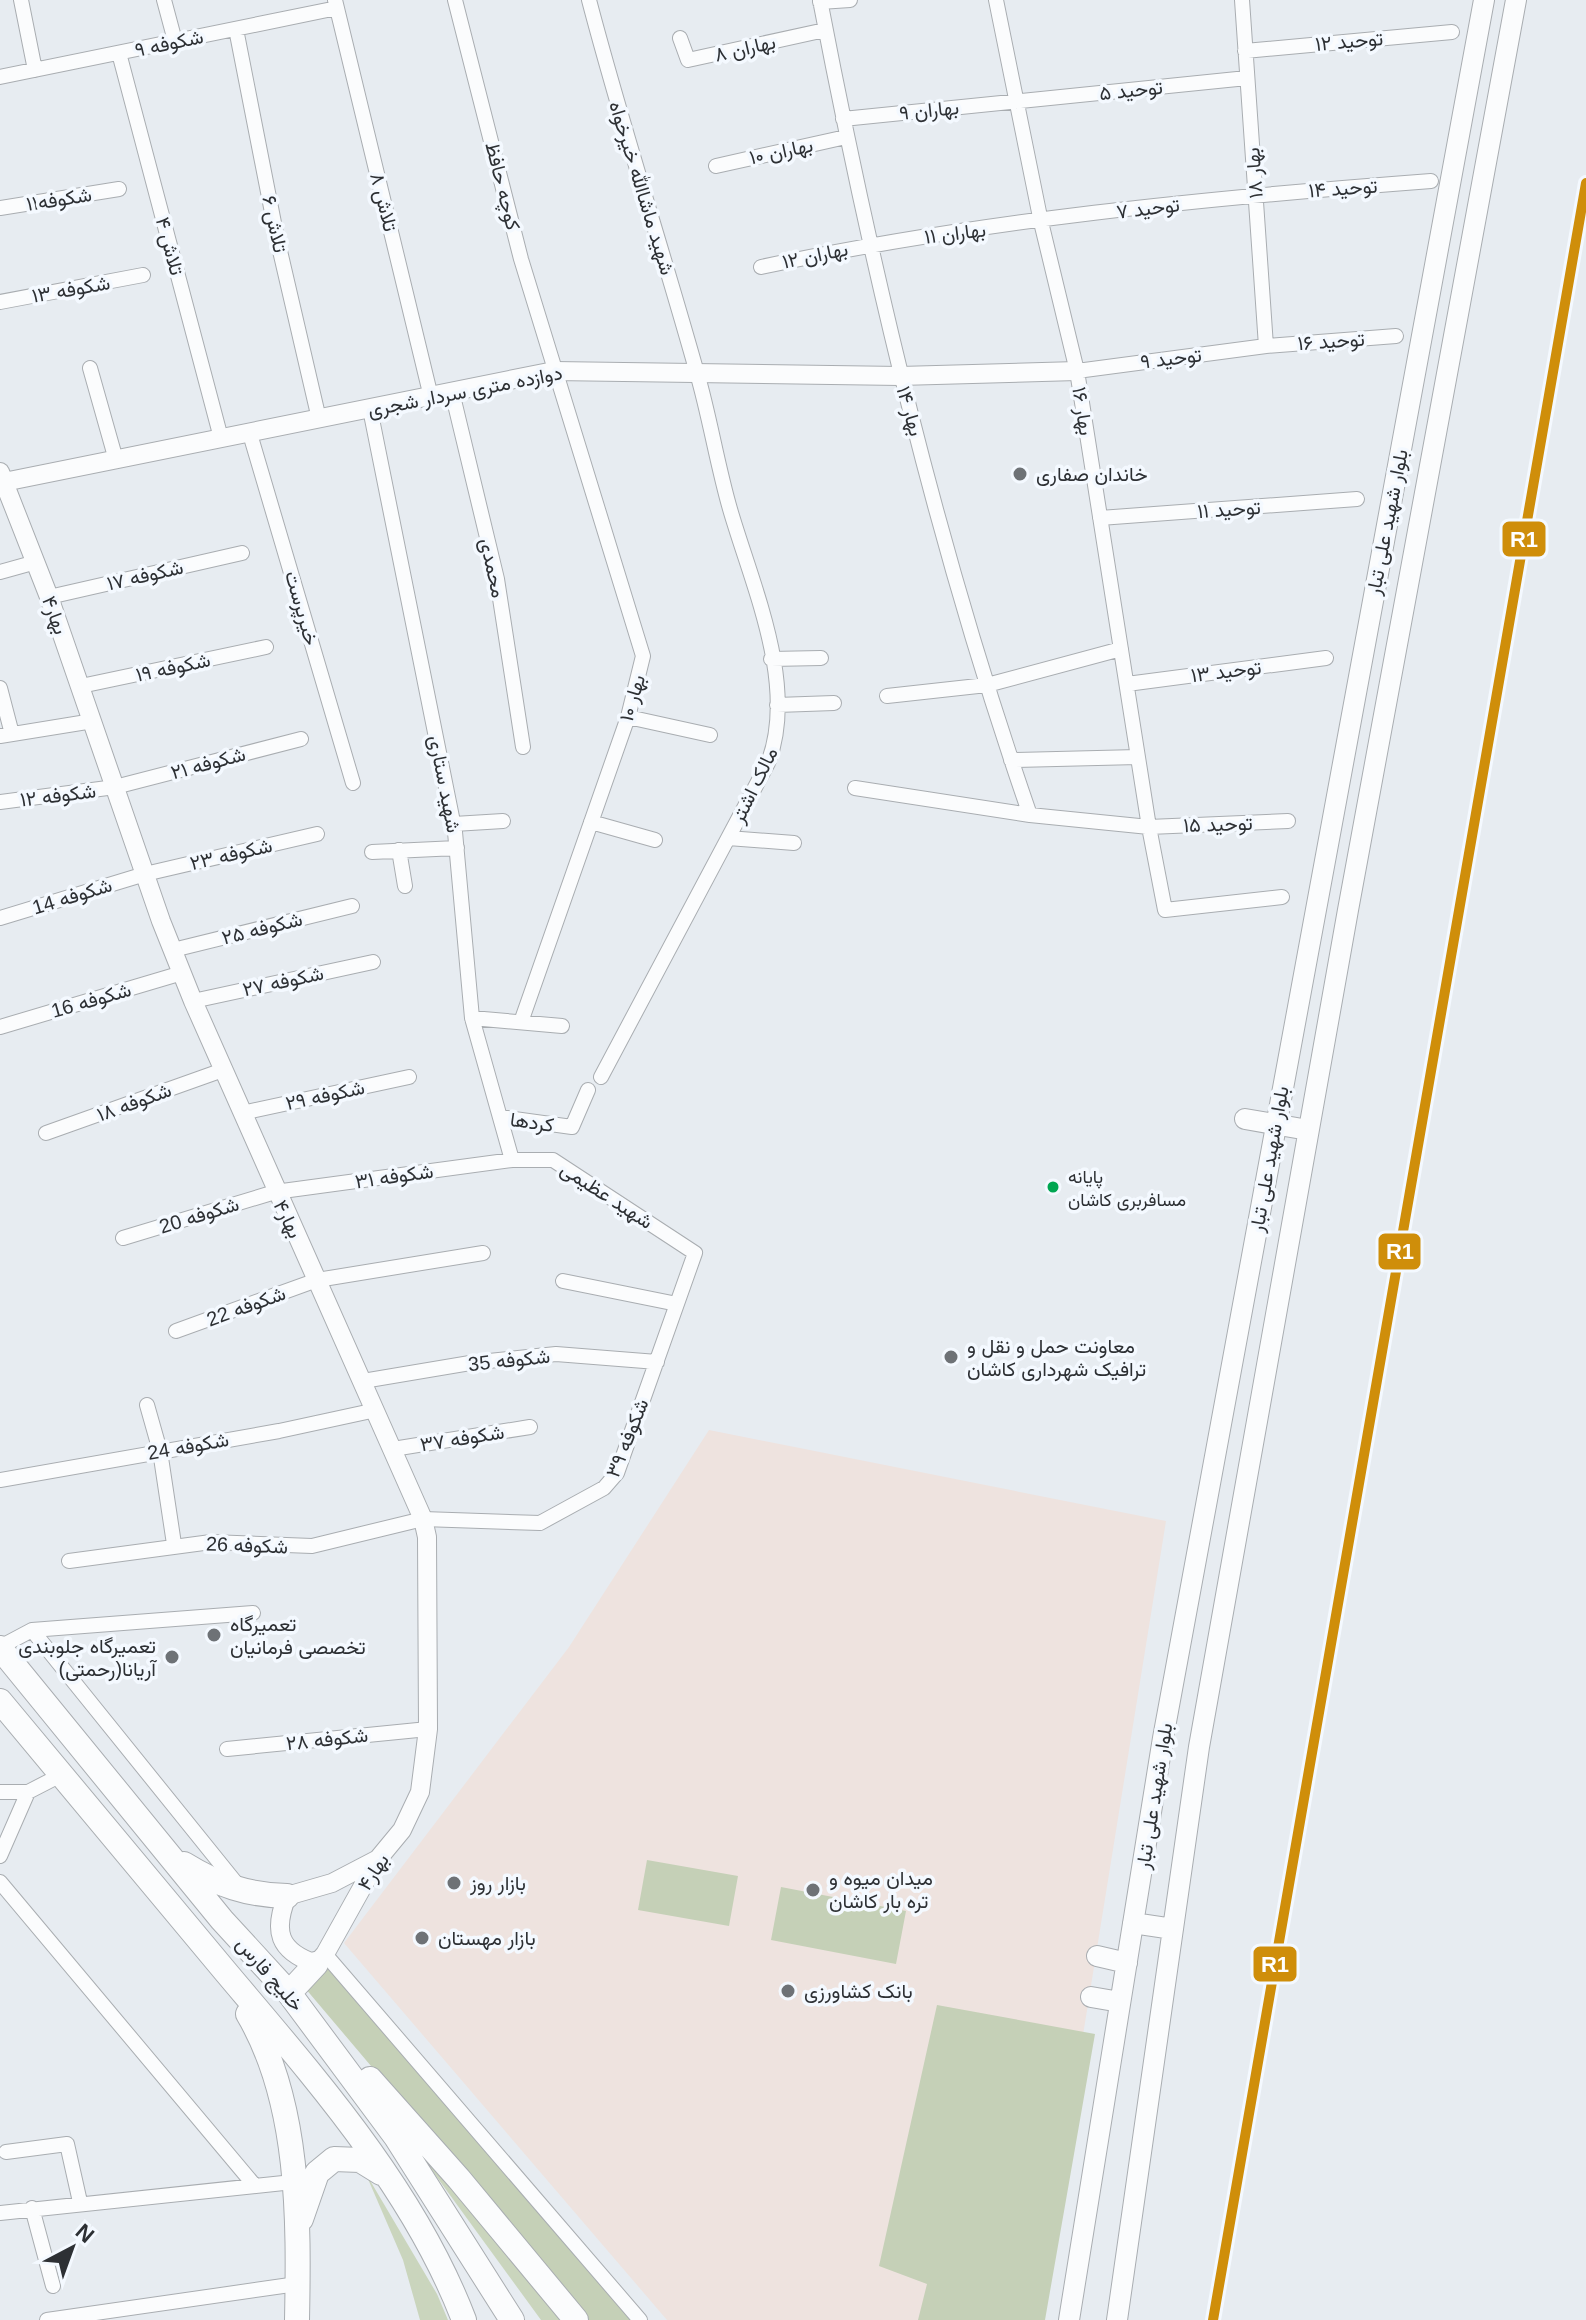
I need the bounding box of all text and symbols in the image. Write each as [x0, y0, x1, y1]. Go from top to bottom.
street label: شکوفه ۹ [133, 25, 206, 63]
street label: توحید ۱۲ [1314, 27, 1384, 57]
street label: بهاران ۸ [712, 30, 778, 68]
street label: توحید ۵ [1098, 76, 1164, 106]
street label: بهاران ۹ [898, 96, 960, 126]
street label: شهید ماشاالله خیرخواه [603, 98, 680, 278]
street label: بهاران ۱۰ [747, 134, 815, 170]
street label: کوچه حافظ [479, 140, 525, 233]
street label: بهار ۱۸ [1241, 147, 1269, 199]
street label: تلاش ۸ [365, 170, 402, 234]
street label: توحید ۱۴ [1308, 175, 1378, 203]
street label: شکوفه۱۱ [25, 183, 94, 217]
street label: توحید ۷ [1115, 193, 1181, 225]
street label: تلاش ۶ [257, 194, 292, 255]
street label: تلاش ۴ [151, 215, 188, 278]
street label: بهاران ۱۱ [923, 218, 987, 250]
street label: بهاران ۱۲ [780, 237, 850, 275]
street label: شکوفه ۱۳ [30, 271, 112, 309]
street label: توحید ۱۶ [1297, 328, 1366, 356]
street label: توحید ۹ [1139, 343, 1203, 375]
street label: دوازده متری سردار شجری [366, 361, 565, 423]
street label: بهار ۱۴ [891, 384, 928, 439]
street label: بهار ۱۶ [1066, 385, 1098, 437]
street label: بلوار شهید علی تبار [1362, 447, 1414, 598]
place label: خاندان صفاری [1036, 463, 1148, 487]
marker: خاندان صفاری [1011, 465, 1029, 483]
street label: توحید ۱۱ [1197, 496, 1262, 524]
line badge: R1 [1501, 520, 1547, 558]
text: R1 [1510, 527, 1538, 552]
street label: محمدی [475, 536, 510, 600]
street label: شکوفه ۱۷ [105, 556, 186, 596]
street label: خیرپرست [278, 568, 323, 649]
street label: بهار۴ [36, 593, 72, 638]
street label: شکوفه ۱۹ [134, 648, 213, 688]
street label: توحید ۱۳ [1190, 656, 1263, 688]
street label: بهار ۱۰ [615, 672, 651, 725]
street label: شهید ستاری [423, 733, 465, 835]
street label: شکوفه ۲۱ [168, 743, 248, 785]
street label: مالک اشتر [726, 744, 784, 828]
street label: شکوفه ۱۲ [19, 779, 97, 813]
street label: توحید ۱۵ [1183, 812, 1253, 838]
street label: شکوفه ۲۳ [188, 834, 275, 876]
street label: شکوفه 14 [29, 873, 115, 920]
street label: شکوفه ۲۵ [219, 907, 305, 951]
street label: شکوفه ۲۷ [241, 962, 326, 1002]
street label: شکوفه 16 [48, 978, 134, 1024]
street label: شکوفه ۲۹ [284, 1076, 367, 1116]
street label: شکوفه ۱۸ [94, 1078, 175, 1127]
street label: بلوار شهید علی تبار [1245, 1084, 1295, 1235]
street label: کردها [509, 1108, 555, 1138]
street label: شهید عظیمی [556, 1157, 657, 1235]
street label: شکوفه ۳۱ [353, 1160, 435, 1194]
place label: پایانه مسافربری کاشان [1068, 1167, 1186, 1211]
marker: پایانه مسافربری کاشان [1045, 1179, 1061, 1195]
street label: شکوفه 20 [156, 1192, 242, 1239]
street label: بهار۴ [268, 1196, 307, 1242]
line badge: R1 [1377, 1232, 1422, 1271]
text: R1 [1386, 1239, 1414, 1264]
street label: شکوفه 22 [204, 1282, 289, 1332]
place label: معاونت حمل و نقل و ترافیک شهرداری کاشان [967, 1335, 1146, 1382]
street label: شکوفه 35 [467, 1345, 551, 1377]
marker: معاونت حمل و نقل و ترافیک شهرداری کاشان [942, 1348, 960, 1366]
street label: شکوفه ۳۹ [601, 1396, 655, 1481]
street label: شکوفه ۳۷ [418, 1420, 506, 1457]
street label: شکوفه 24 [146, 1428, 231, 1466]
street label: شکوفه 26 [205, 1533, 288, 1559]
place label: تعمیرگاه تخصصی فرمانیان [230, 1613, 366, 1660]
marker: تعمیرگاه تخصصی فرمانیان [205, 1626, 223, 1644]
place label: تعمیرگاه جلوبندی آریانا(رحمتی) [18, 1635, 157, 1682]
marker: تعمیرگاه جلوبندی آریانا(رحمتی) [163, 1648, 181, 1666]
street label: بلوار شهید علی تبار [1131, 1721, 1178, 1872]
street label: شکوفه ۲۸ [285, 1724, 369, 1756]
street label: بهار۴ [353, 1849, 395, 1896]
place label: میدان میوه و تره بار کاشان [829, 1867, 933, 1914]
place label: بازار روز [469, 1872, 526, 1896]
marker: بازار روز [445, 1874, 463, 1892]
marker: میدان میوه و تره بار کاشان [804, 1881, 822, 1899]
place label: بازار مهستان [438, 1927, 536, 1951]
marker: بازار مهستان [413, 1929, 431, 1947]
street label: خلیج فارس [230, 1933, 308, 2017]
line badge: R1 [1252, 1945, 1298, 1983]
text: R1 [1261, 1952, 1289, 1977]
place label: بانک کشاورزی [804, 1980, 913, 2004]
marker: بانک کشاورزی [779, 1982, 797, 2000]
north arrow [32, 2208, 112, 2288]
text: N [71, 2219, 99, 2248]

